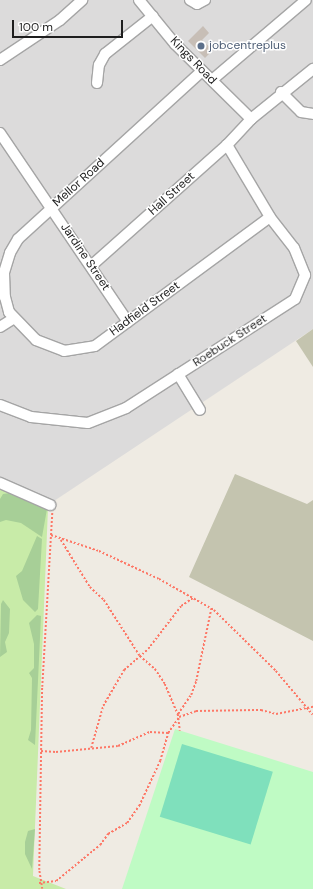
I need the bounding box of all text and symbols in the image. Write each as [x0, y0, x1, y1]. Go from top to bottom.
scale bar [14, 12, 125, 38]
text: 100 m [19, 19, 53, 35]
street label: Kings Road [167, 34, 219, 88]
place label: jobcentreplus [209, 39, 286, 53]
marker: jobcentreplus [196, 41, 206, 51]
street label: Mellor Road [50, 156, 108, 210]
street label: Hall Street [146, 169, 198, 219]
street label: Jardine Street [57, 221, 113, 293]
street label: Hadfield Street [107, 279, 183, 339]
street label: Roebuck Street [190, 312, 270, 370]

